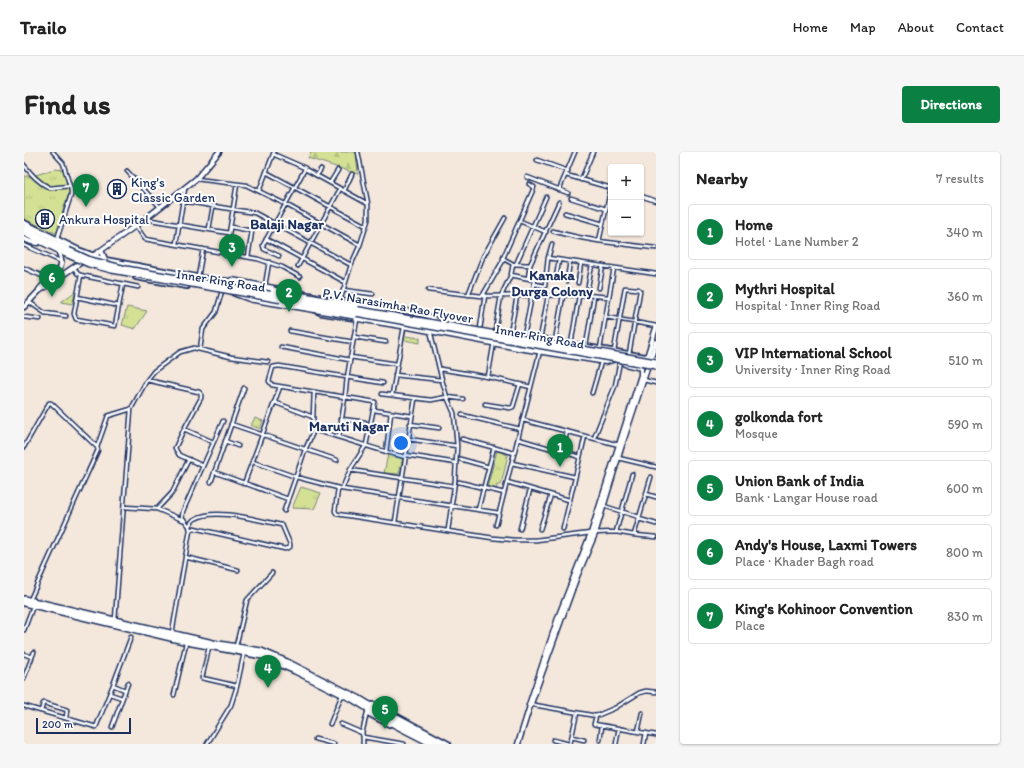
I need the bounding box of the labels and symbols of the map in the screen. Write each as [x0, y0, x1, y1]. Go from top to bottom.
pin: 7 [73, 174, 99, 207]
place label: King's Classic Garden [131, 175, 216, 205]
building icon: King's Classic Garden [106, 178, 128, 200]
building icon: Ankura Hospital [34, 208, 56, 230]
place label: Ankura Hospital [59, 212, 149, 227]
district label: Balaji Nagar [250, 216, 324, 233]
pin: 3 [219, 234, 245, 267]
pin: 6 [39, 264, 65, 297]
street label: Inner Ring Road [175, 266, 267, 295]
district label: Kanaka Durga Colony [511, 267, 593, 300]
pin: 2 [276, 279, 302, 312]
street label: P.V. Narasimha Rao Flyover [322, 285, 475, 326]
street label: Inner Ring Road [494, 321, 586, 352]
district label: Maruti Nagar [309, 418, 389, 435]
your location [391, 433, 411, 453]
pin: 1 [547, 434, 573, 467]
pin: 4 [255, 655, 281, 688]
pin: 5 [372, 696, 398, 729]
scale bar [36, 716, 131, 735]

